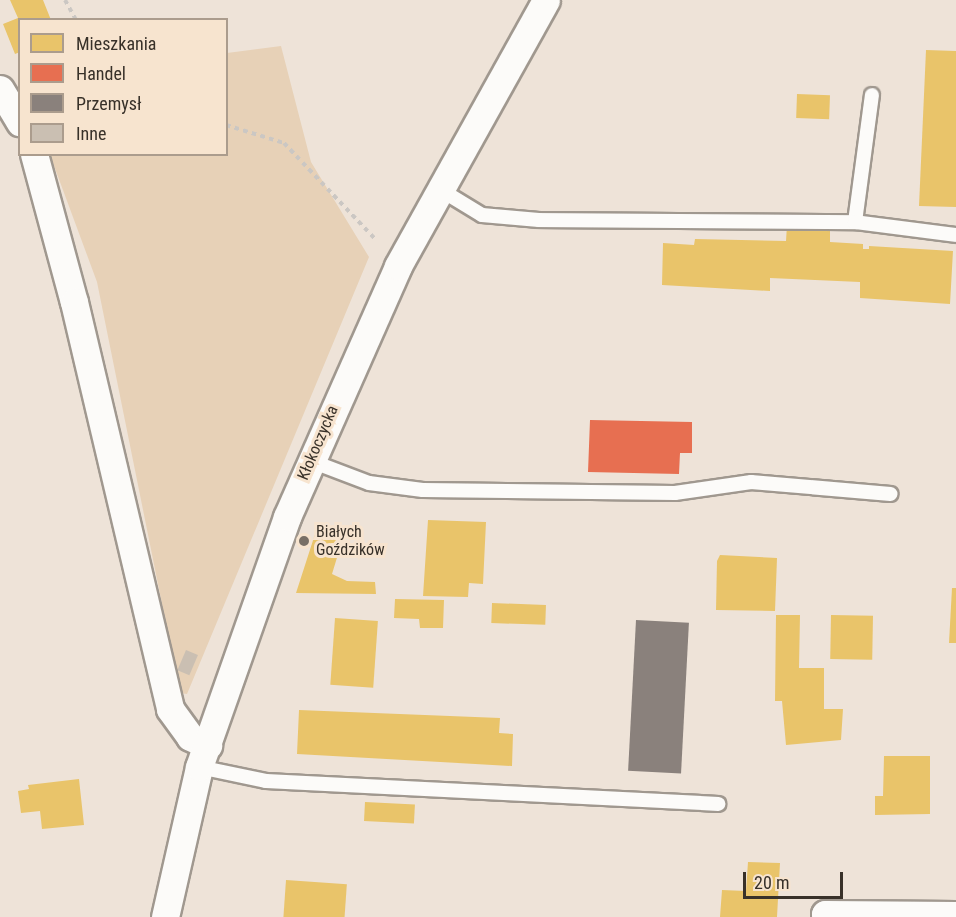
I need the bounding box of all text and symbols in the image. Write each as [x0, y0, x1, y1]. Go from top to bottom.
legend [18, 18, 228, 156]
text: Mieszkania [76, 33, 156, 54]
text: Handel [76, 63, 126, 84]
text: Przemysł [76, 93, 141, 114]
text: Inne [76, 123, 106, 144]
street label: Kłokoczycka [294, 403, 342, 483]
place label: Białych Goździków [316, 522, 385, 560]
marker: Białych Goździków [297, 534, 311, 548]
scale bar [746, 860, 846, 898]
text: 20 m [754, 872, 789, 893]

